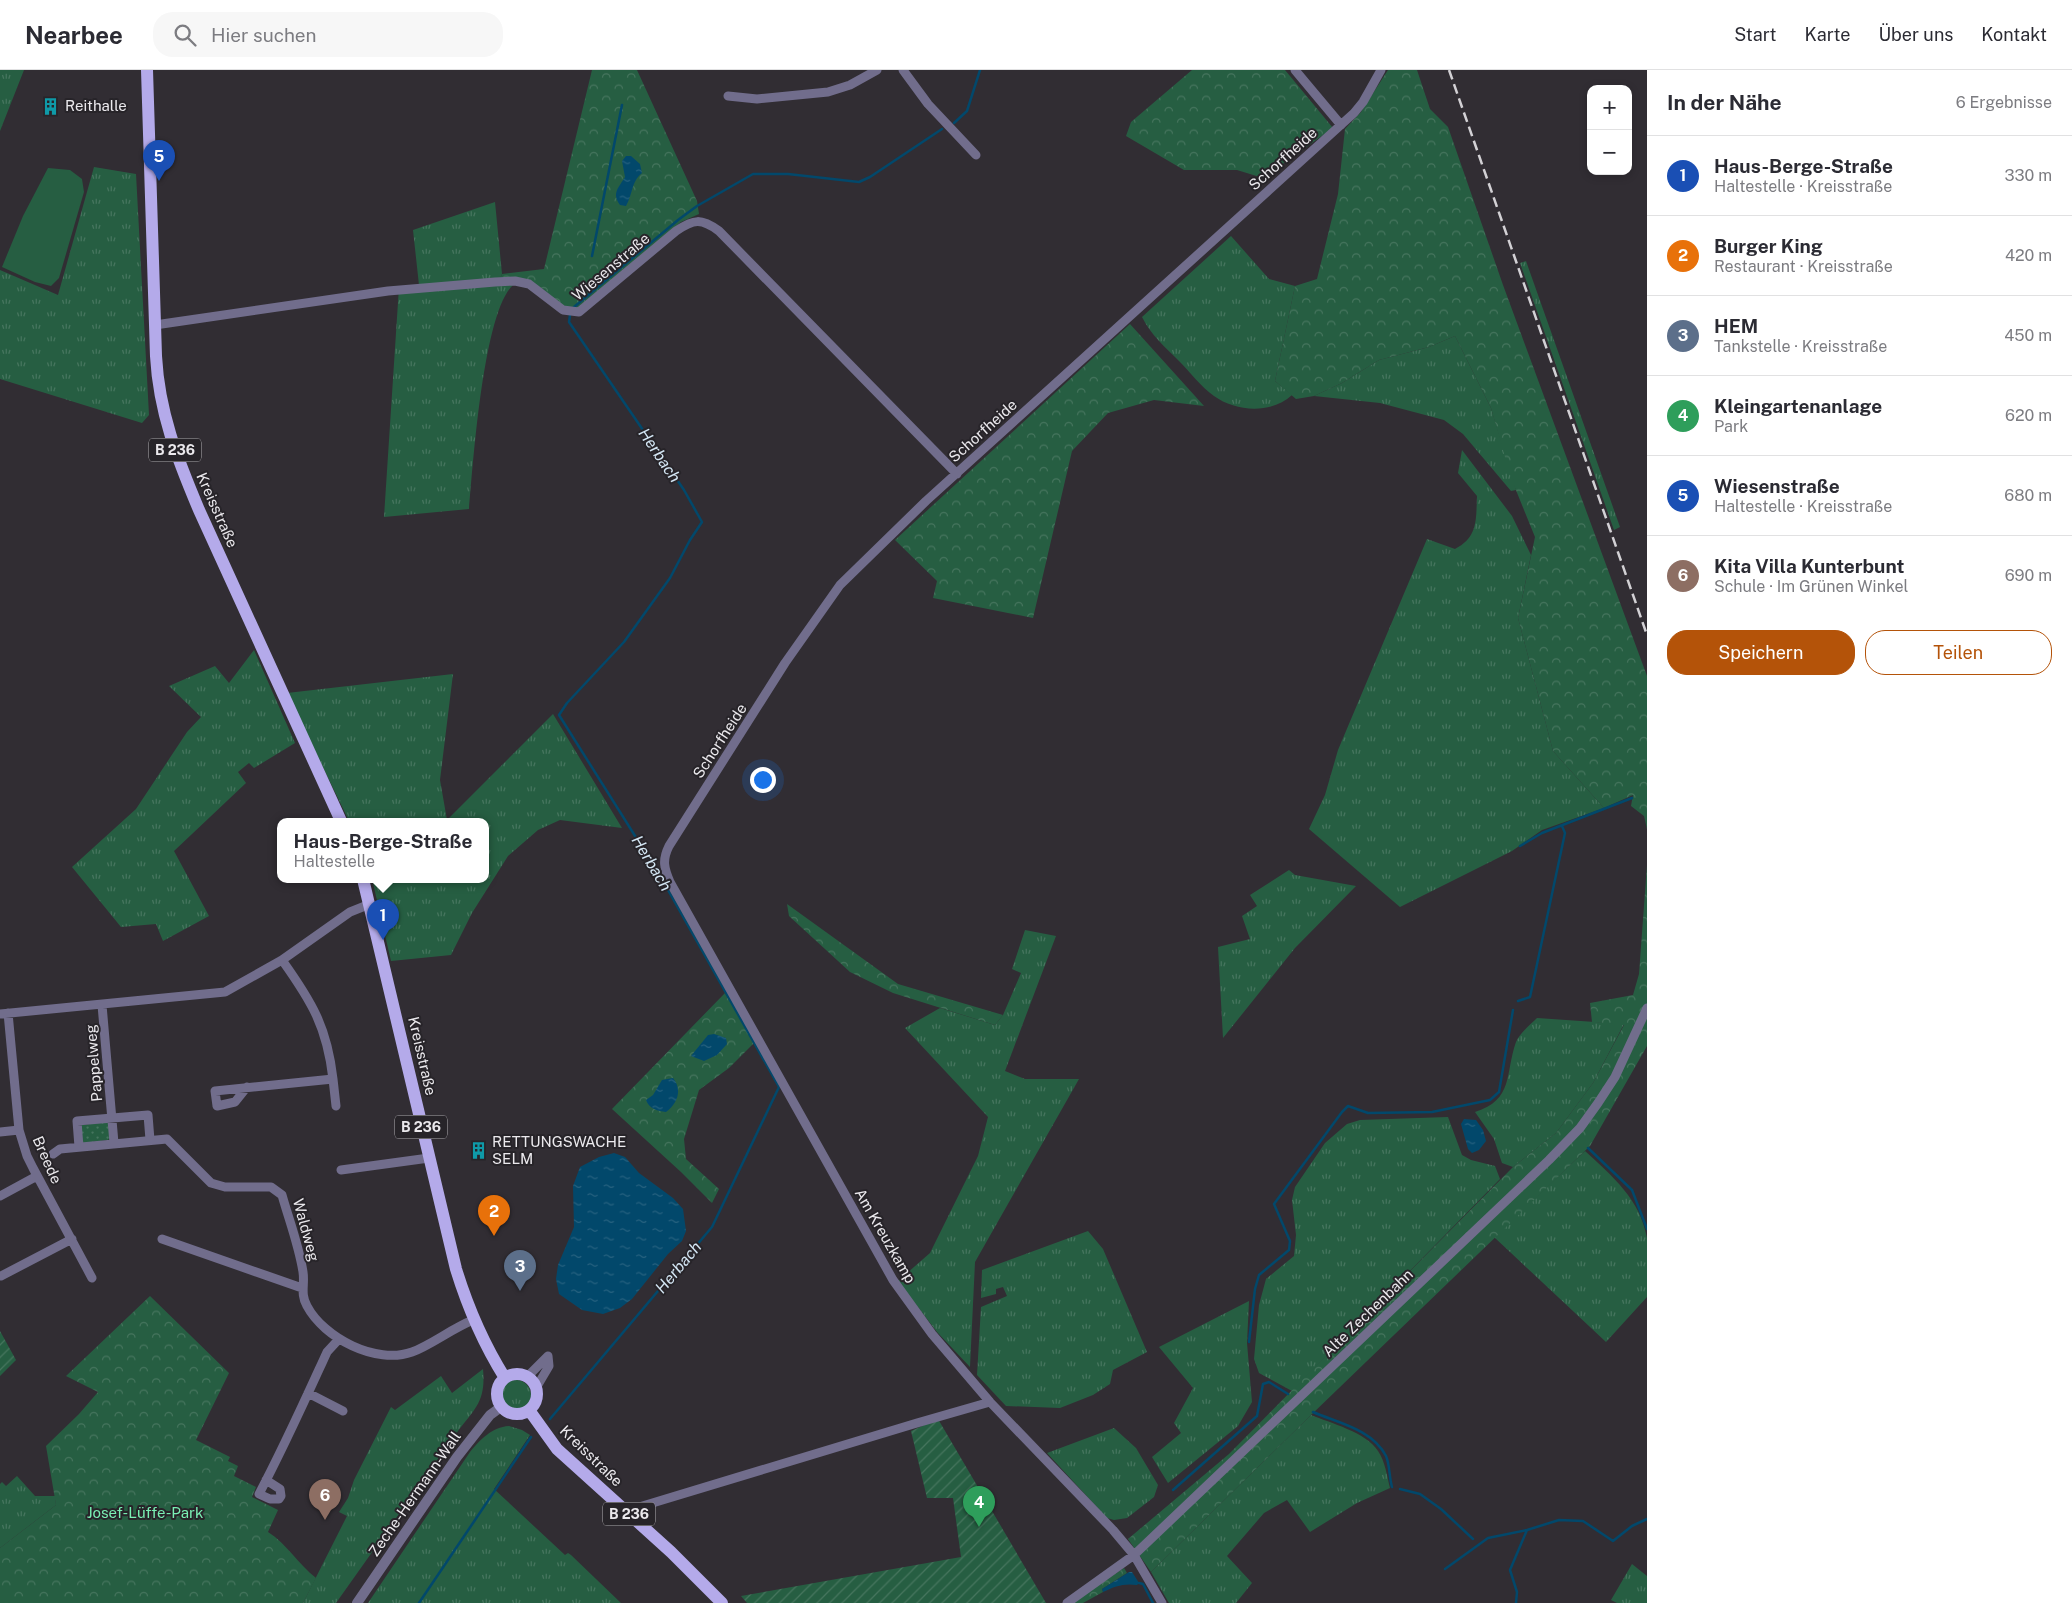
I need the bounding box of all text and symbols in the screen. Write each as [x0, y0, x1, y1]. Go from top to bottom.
search box [153, 12, 503, 57]
text: Nearbee [25, 21, 123, 49]
icon: search [171, 21, 199, 49]
text: Hier suchen [211, 24, 317, 46]
text: Start [1734, 24, 1777, 45]
text: Karte [1805, 24, 1850, 45]
text: Über uns [1878, 24, 1953, 45]
text: Kontakt [1981, 24, 2047, 45]
map controls [1587, 85, 1632, 175]
button: + [1587, 85, 1632, 130]
text: In der Nähe [1667, 90, 1782, 115]
text: 6 Ergebnisse [1956, 93, 2052, 112]
building icon: Reithalle [41, 96, 61, 116]
place label: Reithalle [65, 97, 127, 114]
street label: Schorfheide [1245, 124, 1320, 194]
button: − [1587, 130, 1632, 175]
pin: 5 [143, 140, 175, 181]
text: Haus-Berge-Straße [1714, 155, 1893, 177]
text: 1 [1680, 166, 1686, 185]
text: 330 m [2005, 166, 2052, 185]
text: Haltestelle · Kreisstraße [1714, 177, 1892, 196]
street label: Wiesenstraße [569, 229, 653, 304]
text: Burger King [1714, 235, 1823, 257]
text: 2 [1678, 246, 1688, 265]
text: 420 m [2005, 246, 2052, 265]
text: Restaurant · Kreisstraße [1714, 257, 1893, 276]
text: HEM [1714, 315, 1758, 337]
text: 3 [1678, 326, 1688, 345]
text: 450 m [2004, 326, 2052, 345]
text: Tankstelle · Kreisstraße [1714, 337, 1887, 356]
text: Kleingartenanlage [1714, 395, 1882, 417]
street label: Schorfheide [945, 396, 1020, 466]
text: 4 [1678, 406, 1688, 425]
text: 620 m [2005, 406, 2052, 425]
text: Park [1714, 417, 1748, 436]
water label: Herbach [635, 424, 685, 486]
road number: B 236 [149, 438, 201, 462]
street label: Kreisstraße [193, 470, 242, 550]
text: Wiesenstraße [1714, 475, 1840, 497]
text: 5 [1678, 486, 1688, 505]
text: 680 m [2004, 486, 2052, 505]
text: Haltestelle · Kreisstraße [1714, 497, 1892, 516]
text: Kita Villa Kunterbunt [1714, 555, 1904, 577]
text: 6 [1678, 566, 1688, 585]
text: 690 m [2005, 566, 2052, 585]
text: Schule · Im Grünen Winkel [1714, 577, 1908, 596]
button: Speichern [1667, 630, 1855, 675]
button: Teilen [1865, 630, 2052, 675]
street label: Schorfheide [689, 700, 750, 781]
your location [750, 767, 776, 793]
popup [277, 818, 489, 883]
text: Haus-Berge-Straße [294, 830, 472, 852]
water label: Herbach [628, 832, 676, 894]
text: Haltestelle [294, 852, 375, 871]
pin: 1 [367, 899, 399, 940]
street label: Kreisstraße [405, 1015, 440, 1097]
street label: Pappelweg [82, 1024, 105, 1102]
road number: B 236 [395, 1116, 447, 1138]
street label: Breede [29, 1133, 65, 1186]
place label: RETTUNGSWACHE SELM [492, 1133, 626, 1167]
building icon: RETTUNGSWACHE SELM [468, 1141, 488, 1161]
street label: Am Kreuzkamp [852, 1186, 919, 1286]
pin: 2 [478, 1195, 510, 1236]
street label: Waldweg [290, 1197, 323, 1263]
water label: Herbach [651, 1238, 705, 1297]
pin: 3 [504, 1250, 536, 1291]
street label: Alte Zechenbahn [1319, 1265, 1416, 1360]
street label: Kreisstraße [557, 1422, 626, 1490]
street label: Zeche-Hermann-Wall [365, 1428, 464, 1559]
pin: 6 [309, 1479, 341, 1520]
pin: 4 [963, 1486, 995, 1527]
road number: B 236 [603, 1502, 655, 1526]
park label: Josef-Lüffe-Park [87, 1504, 203, 1521]

